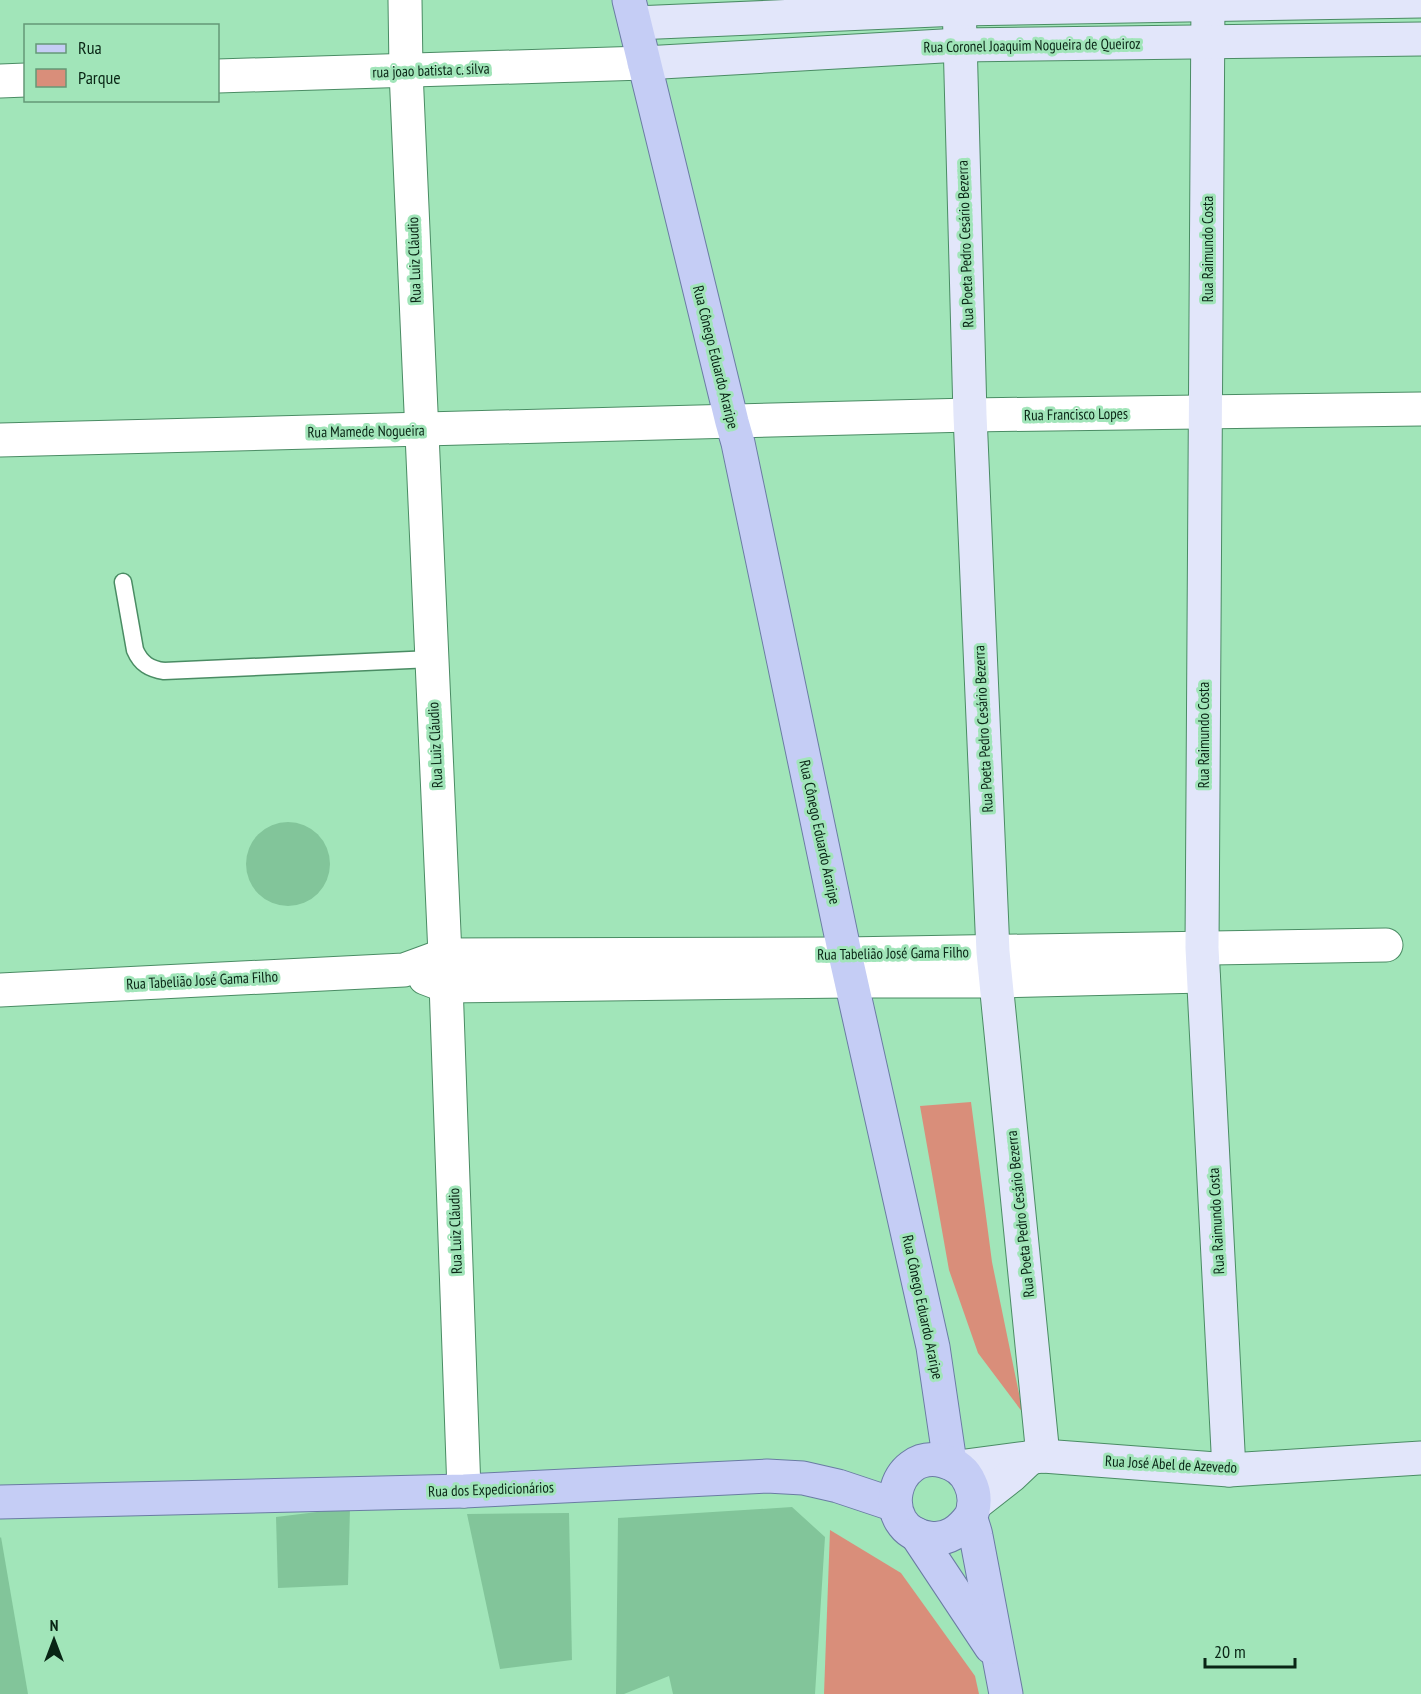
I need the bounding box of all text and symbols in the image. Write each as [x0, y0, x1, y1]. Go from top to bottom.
legend [24, 24, 219, 102]
street label: Rua Coronel Joaquim Nogueira de Queiroz [923, 34, 1141, 56]
text: Rua [78, 36, 102, 59]
street label: rua joao batista c. silva [372, 58, 490, 82]
text: Parque [78, 66, 121, 89]
street label: Rua Poeta Pedro Cesário Bezerra [953, 160, 977, 328]
street label: Rua Raimundo Costa [1198, 196, 1217, 302]
street label: Rua Luiz Cláudio [403, 217, 425, 303]
street label: Rua Cônego Eduardo Araripe [689, 283, 743, 431]
street label: Rua Francisco Lopes [1024, 404, 1128, 424]
street label: Rua Mamede Nogueira [307, 420, 425, 442]
street label: Rua Poeta Pedro Cesário Bezerra [969, 645, 997, 813]
street label: Rua Raimundo Costa [1194, 682, 1213, 788]
street label: Rua Luiz Cláudio [423, 702, 447, 788]
street label: Rua Cônego Eduardo Araripe [795, 758, 845, 906]
street label: Rua Tabelião José Gama Filho [817, 942, 969, 964]
street label: Rua Tabelião José Gama Filho [126, 967, 278, 993]
street label: Rua Poeta Pedro Cesário Bezerra [1002, 1130, 1038, 1298]
street label: Rua Raimundo Costa [1204, 1167, 1228, 1275]
street label: Rua Luiz Cláudio [444, 1188, 466, 1274]
street label: Rua Cônego Eduardo Araripe [898, 1233, 948, 1381]
street label: Rua José Abel de Azevedo [1105, 1451, 1237, 1477]
street label: Rua dos Expedicionários [428, 1477, 554, 1501]
north arrow [24, 1610, 84, 1670]
text: N [50, 1615, 58, 1635]
scale bar [1205, 1631, 1295, 1669]
text: 20 m [1214, 1640, 1246, 1663]

